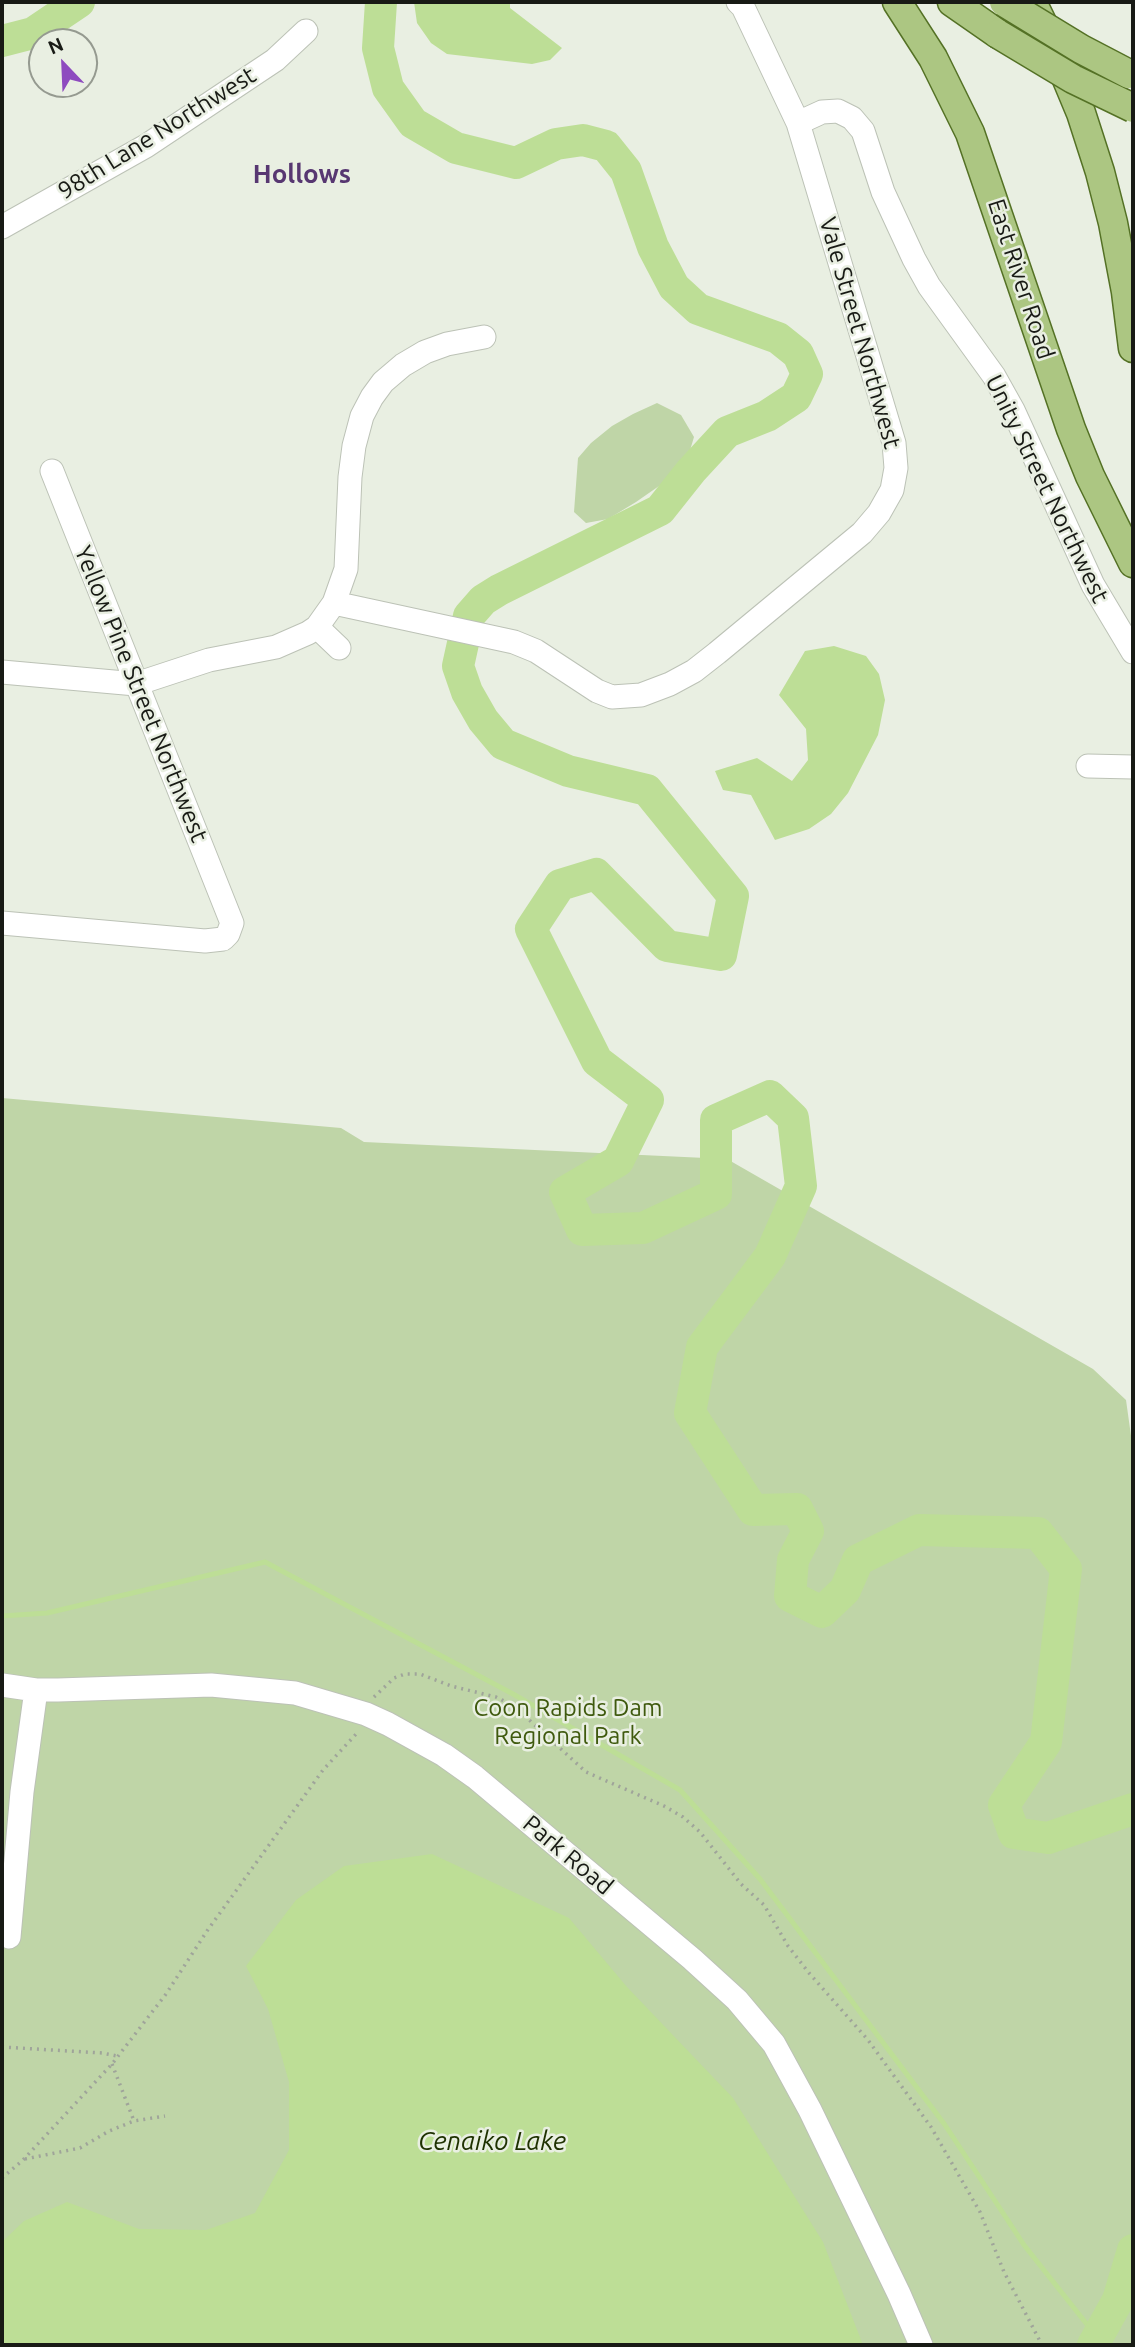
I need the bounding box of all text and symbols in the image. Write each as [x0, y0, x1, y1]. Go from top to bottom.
north arrow [28, 28, 98, 98]
text: N [45, 33, 66, 58]
street label: 98th Lane Northwest [53, 60, 261, 206]
district label: Hollows [253, 158, 351, 190]
street label: East River Road [982, 195, 1060, 363]
street label: Vale Street Northwest [813, 214, 907, 452]
street label: Unity Street Northwest [979, 370, 1115, 608]
street label: Yellow Pine Street Northwest [68, 542, 214, 846]
park label: Coon Rapids Dam Regional Park [473, 1694, 663, 1750]
street label: Park Road [517, 1809, 619, 1901]
water label: Cenaiko Lake [418, 2125, 566, 2157]

